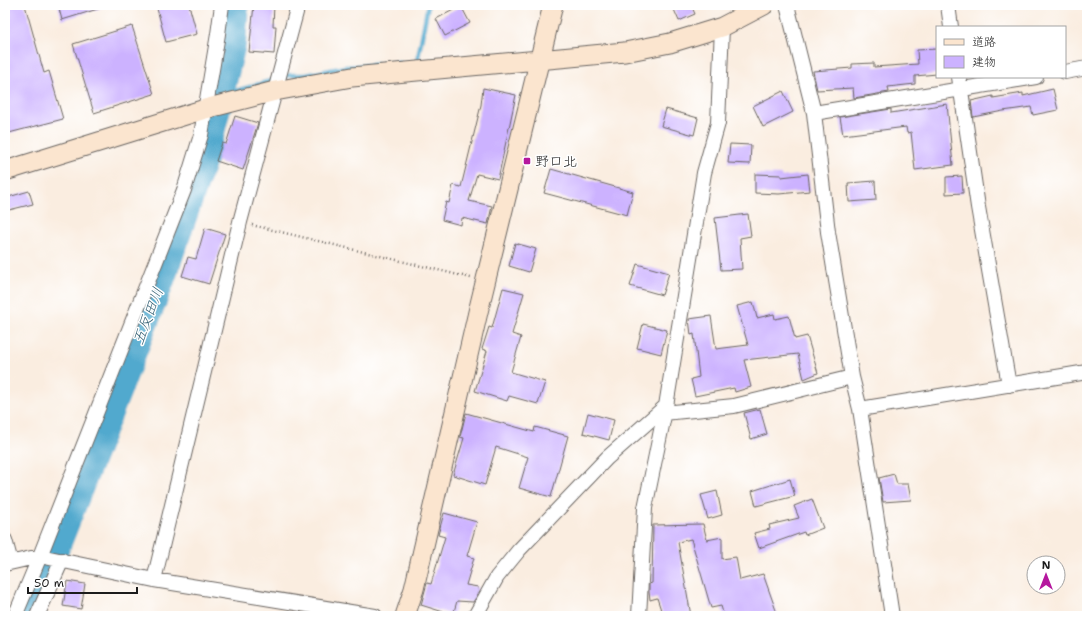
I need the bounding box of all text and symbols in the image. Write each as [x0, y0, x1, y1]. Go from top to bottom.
legend [936, 26, 1066, 78]
text: 道路 [972, 34, 996, 50]
text: 建物 [972, 54, 996, 70]
place label: 野口北 [535, 152, 577, 170]
marker: 野口北 [522, 156, 532, 166]
water label: 五反田川 [128, 284, 168, 348]
north arrow [1026, 555, 1066, 595]
text: N [1042, 558, 1051, 573]
scale bar [28, 569, 137, 595]
text: 50 m [34, 575, 64, 591]

